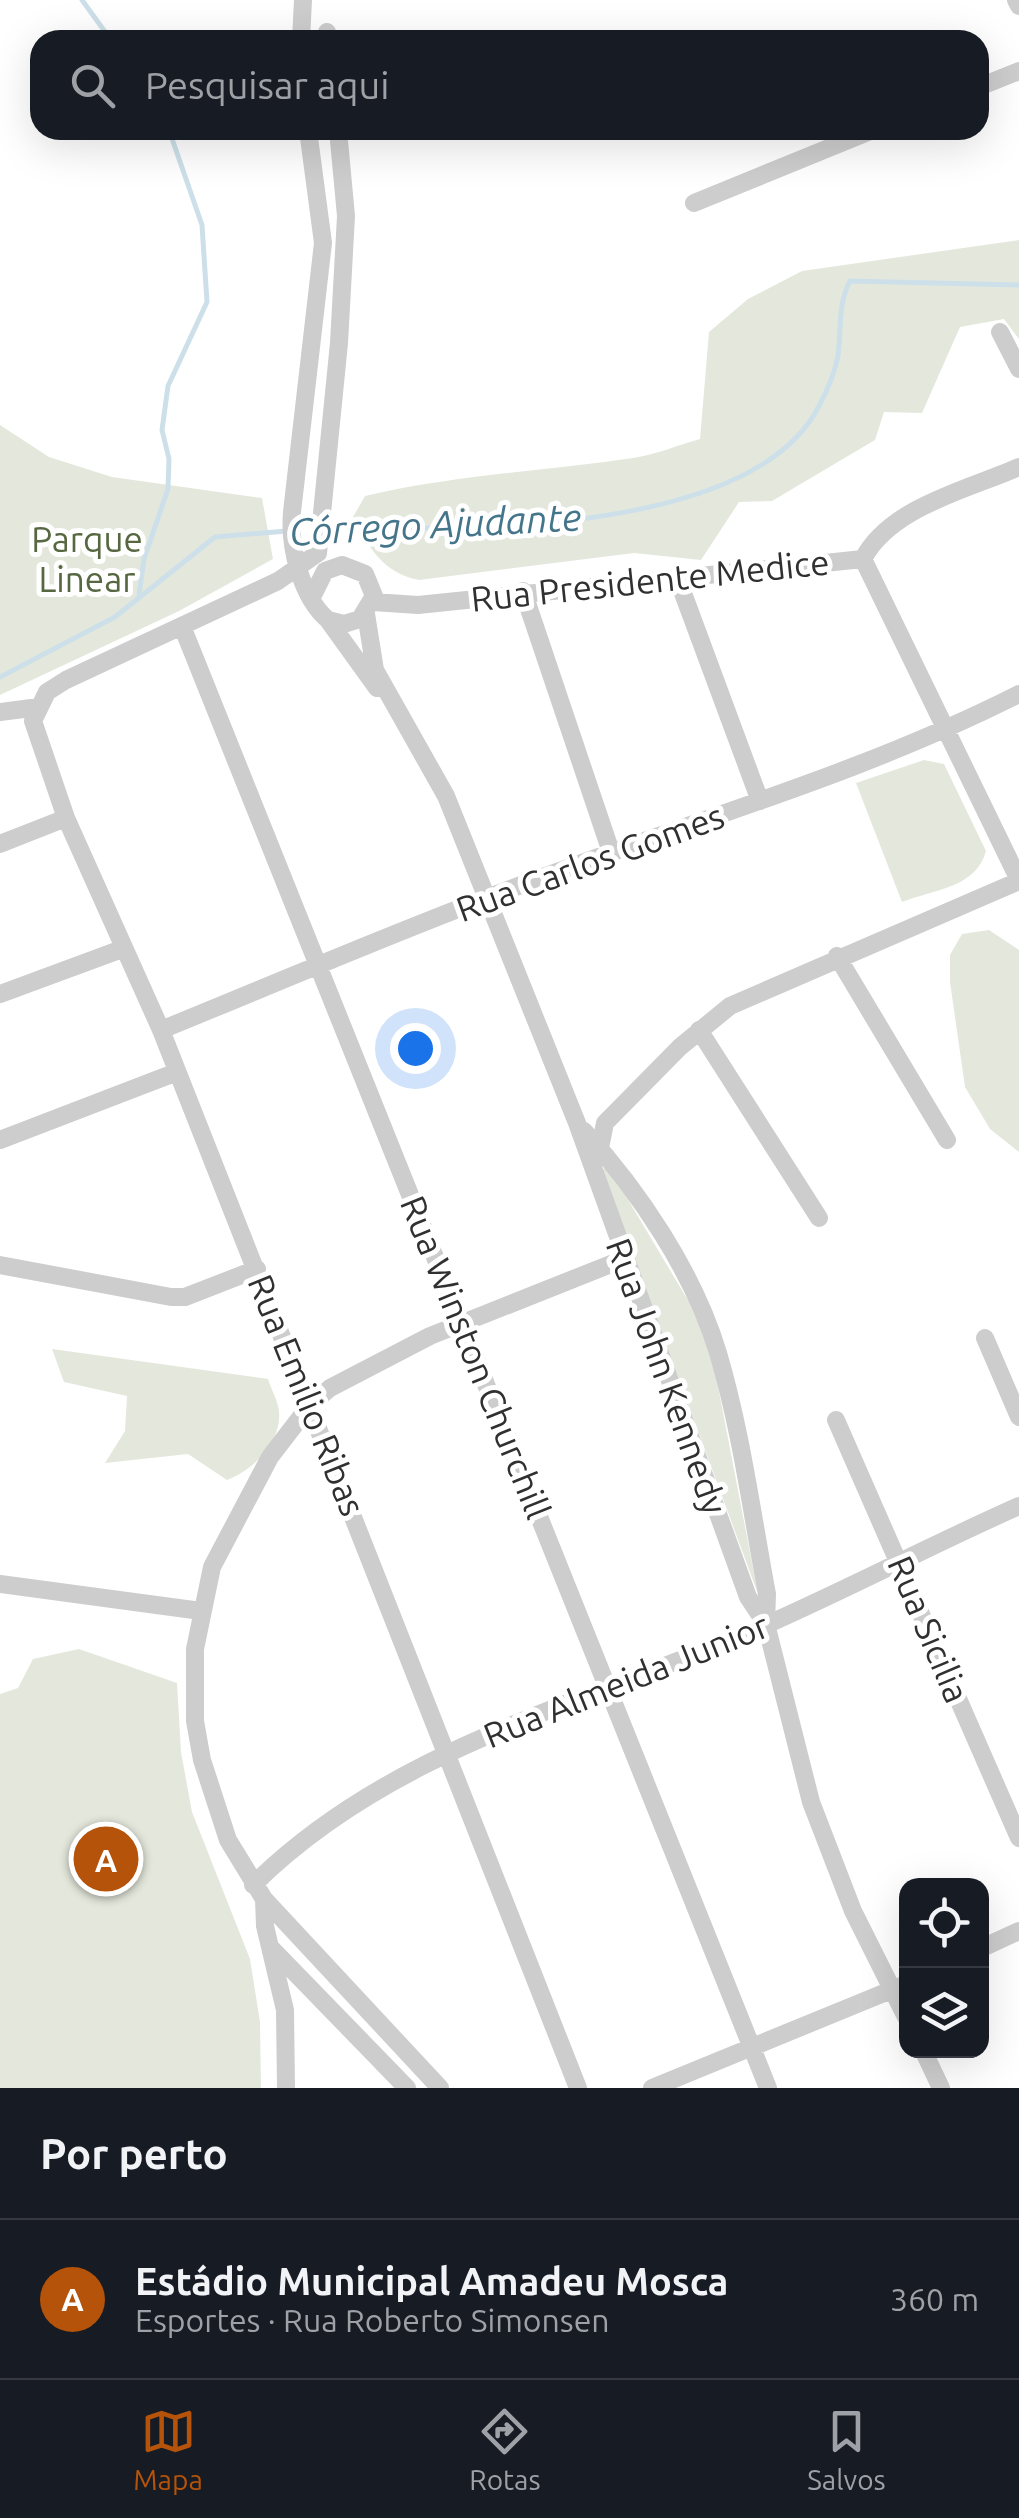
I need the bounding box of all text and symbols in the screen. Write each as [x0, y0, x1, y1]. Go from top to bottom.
search box [30, 30, 989, 140]
icon: search [65, 58, 120, 113]
text: Pesquisar aqui [145, 64, 389, 106]
water label: Córrego Ajudante [288, 495, 582, 553]
park label: Parque Linear [31, 519, 143, 599]
street label: Rua Presidente Medice [469, 541, 831, 619]
street label: Rua Carlos Gomes [451, 795, 729, 929]
your location [390, 1023, 441, 1074]
street label: Rua Winston Churchill [393, 1190, 559, 1524]
street label: Rua John Kennedy [599, 1233, 735, 1519]
street label: Rua Emilio Ribas [240, 1269, 374, 1521]
street label: Rua Sicilia [880, 1550, 978, 1708]
street label: Rua Almeida Junior [478, 1605, 774, 1755]
pin: A [74, 1822, 138, 1896]
map controls [899, 1878, 989, 2058]
button: locate [899, 1878, 989, 1968]
button: layers [899, 1968, 989, 2058]
text: Por perto [40, 2130, 228, 2177]
text: Estádio Municipal Amadeu Mosca [135, 2260, 728, 2302]
text: A [61, 2281, 84, 2317]
text: 360 m [890, 2281, 979, 2317]
text: Esportes · Rua Roberto Simonsen [135, 2302, 610, 2338]
tab: Mapa [133, 2404, 203, 2495]
tab: Rotas [469, 2404, 541, 2495]
tab: Salvos [807, 2404, 886, 2495]

